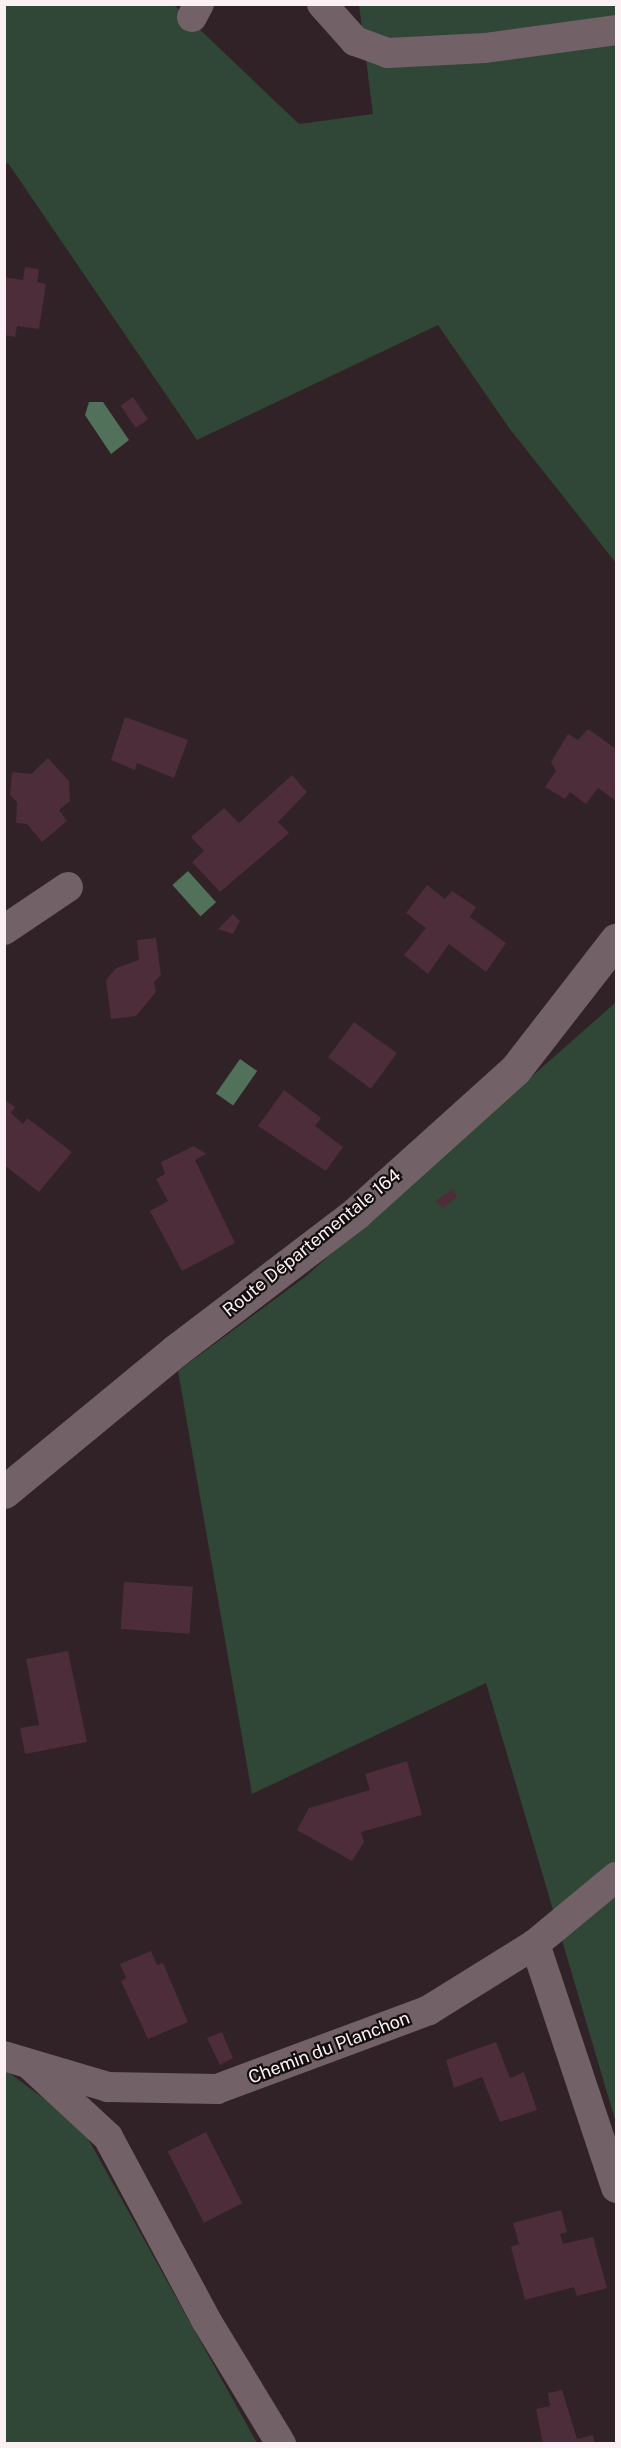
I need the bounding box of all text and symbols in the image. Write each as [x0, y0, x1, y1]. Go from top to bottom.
street label: Route Départementale 164 [219, 1164, 405, 1322]
street label: Chemin du Planchon [245, 2007, 413, 2089]

